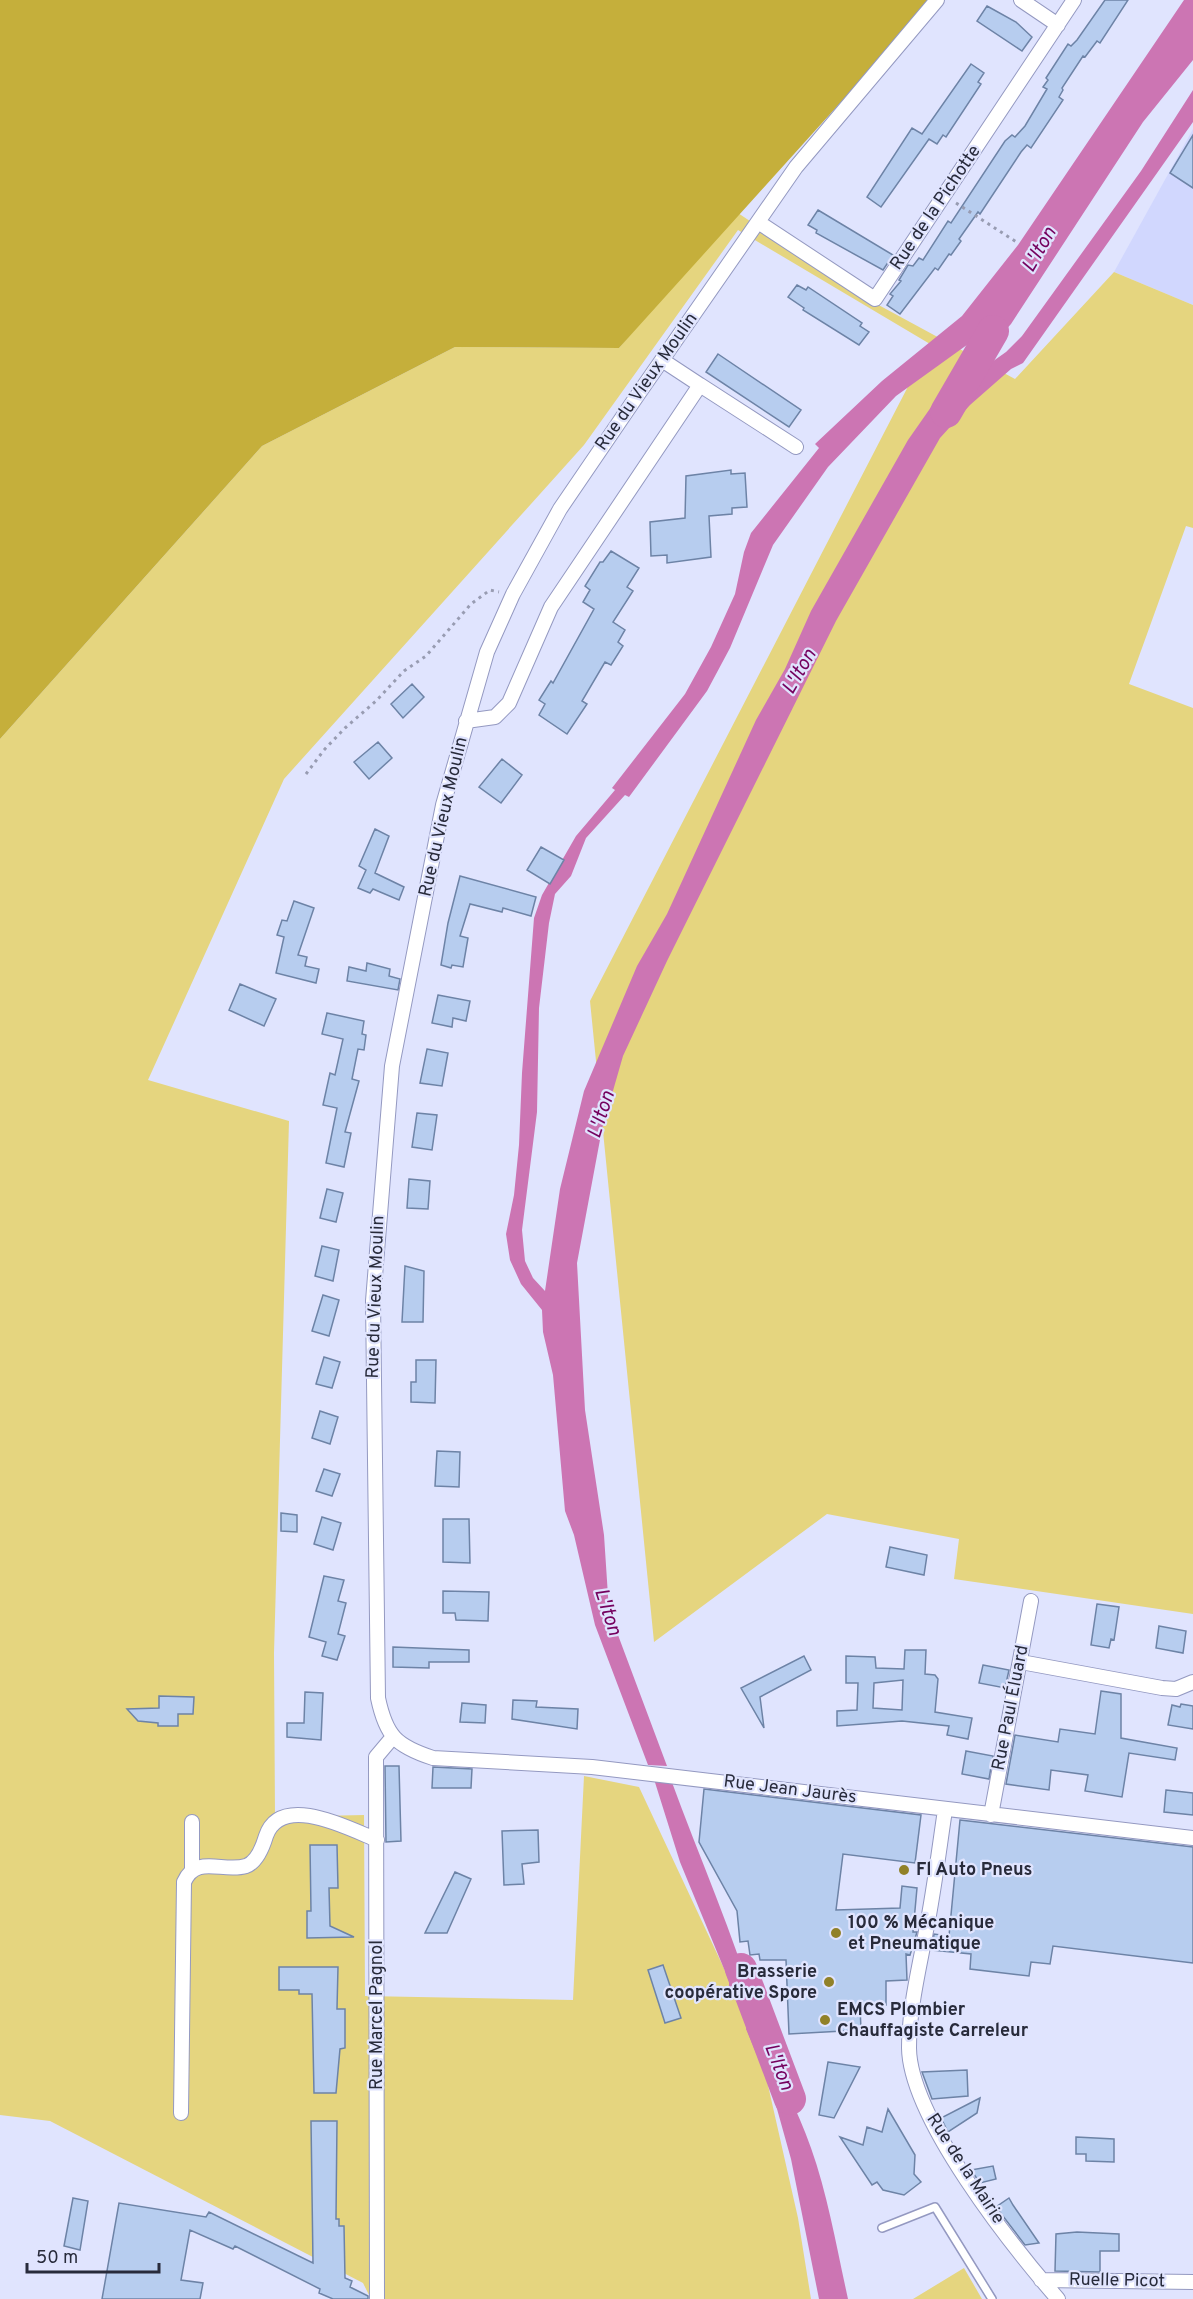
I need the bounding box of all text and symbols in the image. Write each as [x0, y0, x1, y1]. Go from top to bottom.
street label: Rue de la Pichotte [886, 141, 986, 275]
water label: L'Iton [1017, 222, 1063, 278]
street label: Rue du Vieux Moulin [591, 309, 703, 455]
water label: L'Iton [777, 644, 823, 700]
street label: Rue du Vieux Moulin [414, 735, 474, 899]
water label: L'Iton [582, 1088, 622, 1142]
street label: Rue du Vieux Moulin [362, 1215, 390, 1379]
water label: L'Iton [587, 1585, 627, 1639]
street label: Rue Paul Éluard [986, 1643, 1034, 1773]
street label: Rue Jean Jaurès [722, 1770, 858, 1810]
place label: Fl Auto Pneus [916, 1859, 1032, 1882]
marker: Fl Auto Pneus [897, 1863, 911, 1877]
place label: 100 % Mécanique et Pneumatique [848, 1912, 994, 1956]
marker: 100 % Mécanique et Pneumatique [829, 1926, 843, 1940]
street label: Rue Marcel Pagnol [366, 1940, 389, 2090]
place label: Brasserie coopérative Spore [665, 1961, 817, 2005]
marker: Brasserie coopérative Spore [822, 1975, 836, 1989]
place label: EMCS Plombier Chauffagiste Carreleur [837, 1999, 1029, 2043]
marker: EMCS Plombier Chauffagiste Carreleur [818, 2013, 832, 2027]
water label: L'Iton [757, 2040, 799, 2094]
street label: Rue de la Mairie [921, 2109, 1009, 2229]
scale bar [27, 2236, 159, 2274]
text: 50 m [36, 2247, 78, 2270]
street label: Ruelle Picot [1069, 2269, 1165, 2293]

